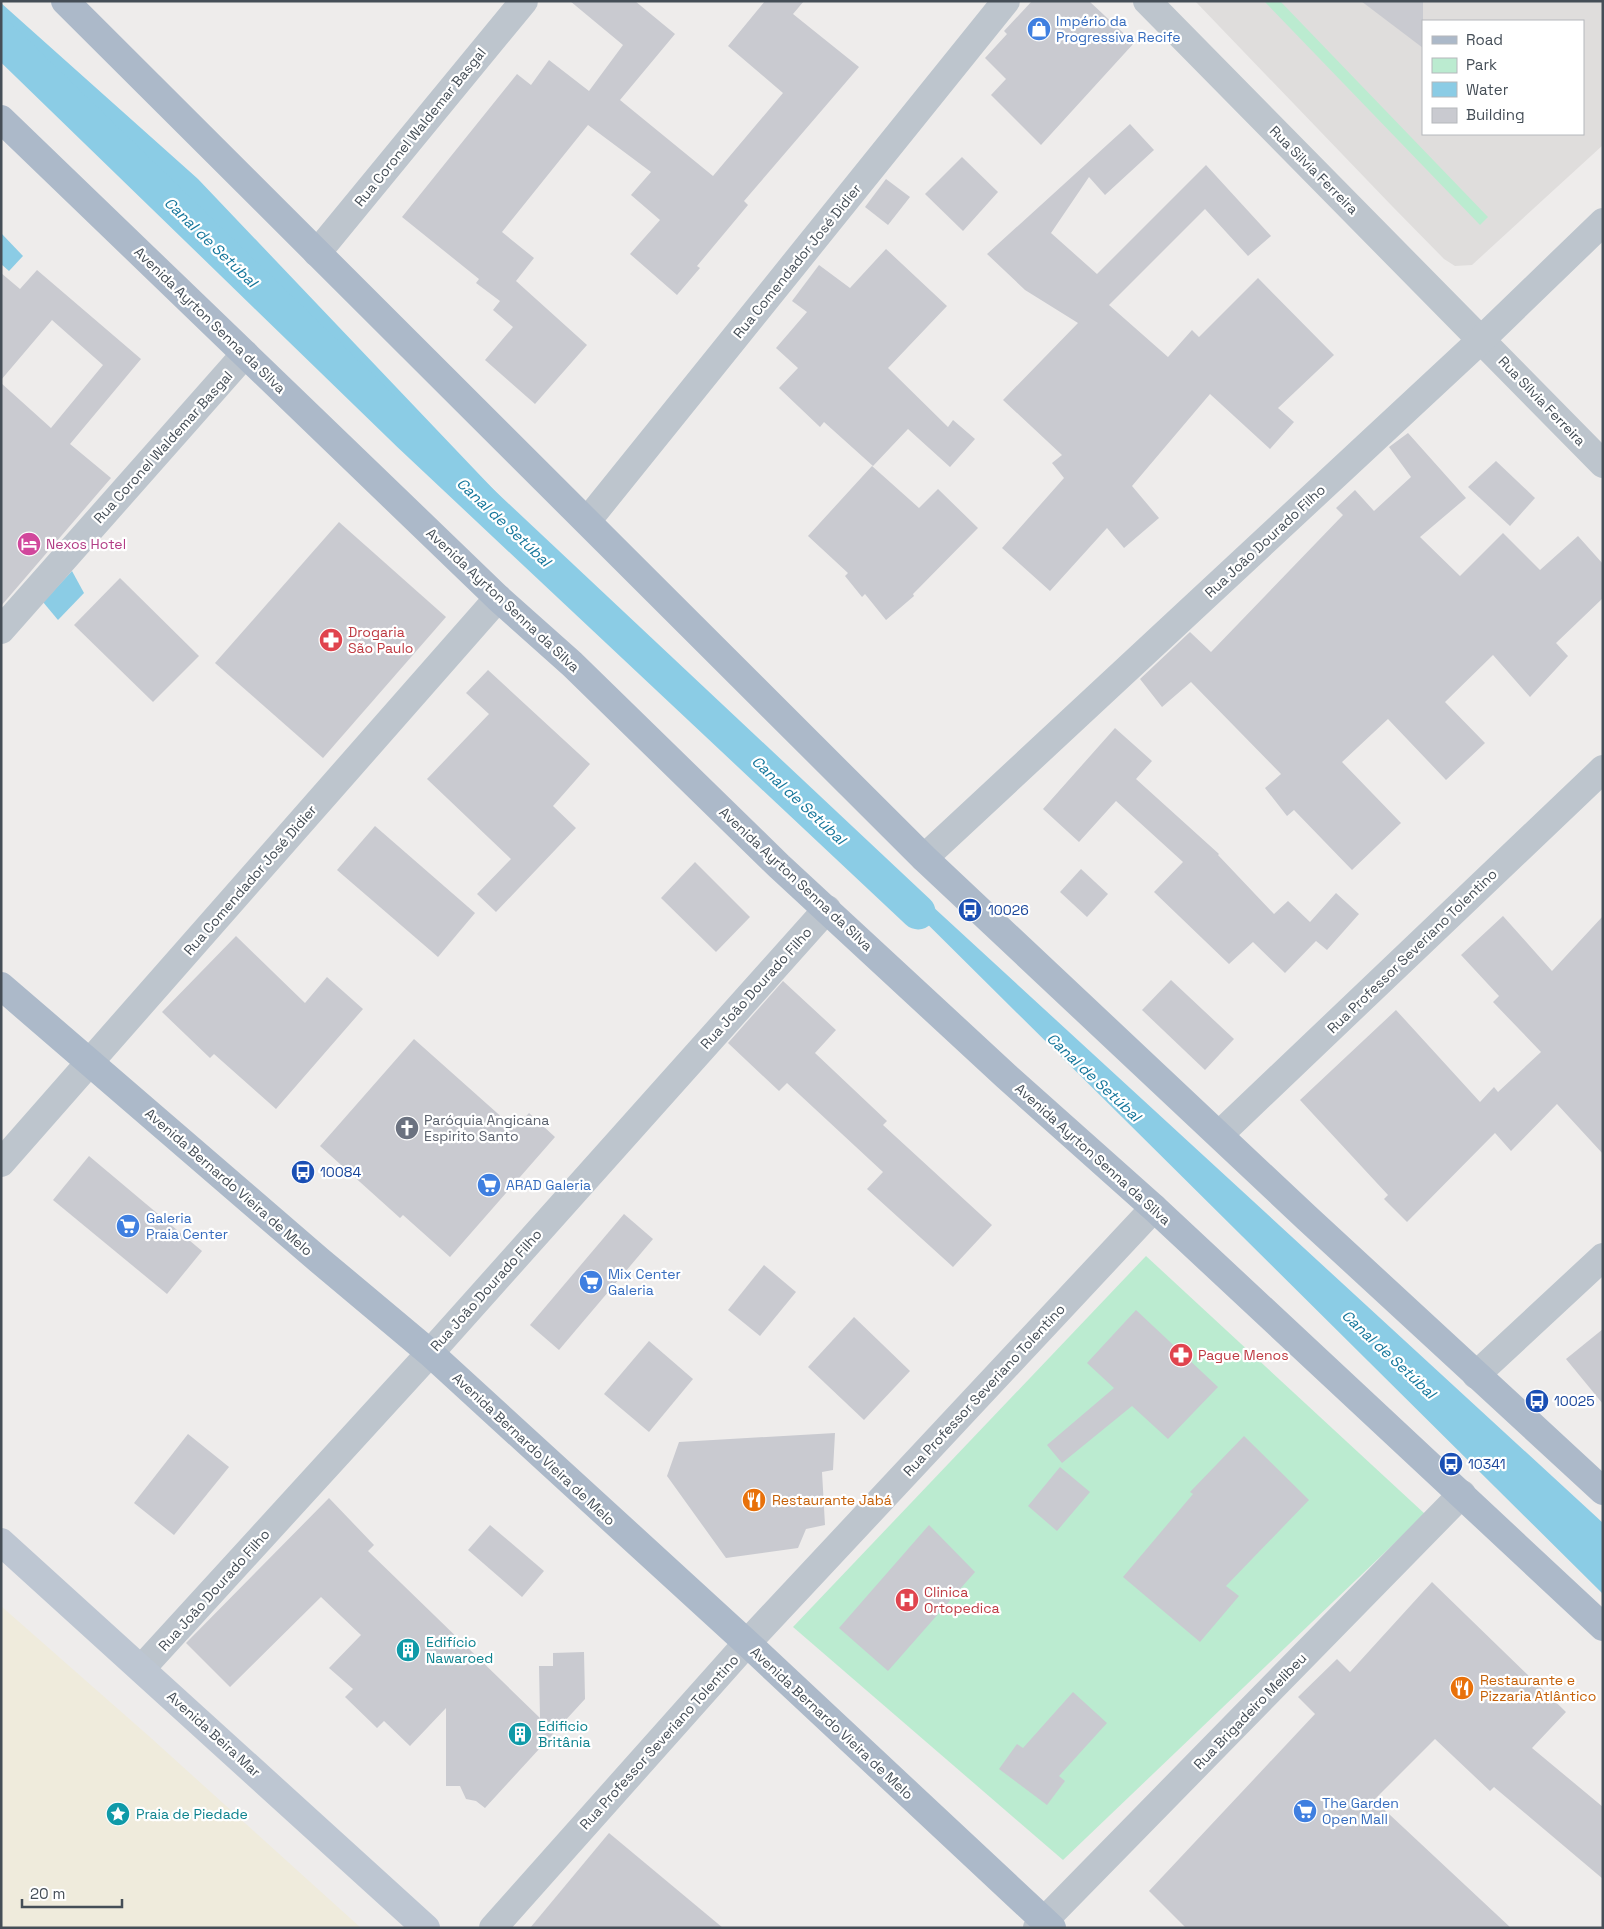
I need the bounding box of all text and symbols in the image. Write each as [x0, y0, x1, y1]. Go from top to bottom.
place label: Império da Progressiva Recife [1056, 12, 1181, 46]
shop icon: Império da Progressiva Recife [1026, 16, 1052, 42]
legend [1422, 20, 1584, 135]
text: Road [1466, 30, 1503, 49]
street label: Rua Coronel Waldemar Basgal [350, 44, 490, 210]
text: Park [1466, 55, 1497, 74]
text: Water [1466, 80, 1509, 99]
text: Building [1466, 105, 1525, 124]
street label: Rua Silvia Ferreira [1266, 122, 1362, 218]
street label: Rua Comendador José Didier [729, 180, 865, 342]
water label: Canal de Setúbal [161, 193, 263, 293]
street label: Avenida Ayrton Senna da Silva [131, 243, 289, 397]
street label: Rua Sílvia Ferreira [1495, 352, 1589, 450]
street label: Rua Coronel Waldemar Basgal [90, 367, 236, 527]
water label: Canal de Setúbal [453, 474, 557, 572]
street label: Rua João Dourado Filho [1201, 481, 1329, 601]
street label: Avenida Ayrton Senna da Silva [422, 524, 584, 676]
hotel icon: Nexos Hotel [16, 531, 42, 557]
place label: Nexos Hotel [46, 535, 126, 553]
place label: Drogaria São Paulo [348, 623, 413, 657]
pharmacy icon: Drogaria São Paulo [318, 627, 344, 653]
water label: Canal de Setúbal [748, 752, 852, 850]
street label: Rua Comendador José Didier [180, 801, 320, 959]
street label: Avenida Ayrton Senna da Silva [715, 803, 877, 955]
street label: Rua Professor Severiano Tolentino [1323, 865, 1501, 1037]
bus stop icon: 10026 [957, 897, 983, 923]
place label: 10026 [988, 901, 1029, 919]
street label: Rua João Dourado Filho [696, 923, 816, 1053]
water label: Canal de Setúbal [1043, 1029, 1147, 1127]
street label: Avenida Ayrton Senna da Silva [1011, 1079, 1175, 1229]
street label: Avenida Bernardo Vieira de Melo [141, 1104, 317, 1260]
place label: Paróquia Angicana Espirito Santo [424, 1111, 549, 1145]
church icon: Paróquia Angicana Espirito Santo [394, 1115, 420, 1141]
bus stop icon: 10084 [290, 1159, 316, 1185]
place label: 10084 [320, 1163, 362, 1181]
supermarket icon: ARAD Galeria [476, 1172, 502, 1198]
place label: ARAD Galeria [506, 1176, 591, 1194]
place label: Galeria Praia Center [146, 1209, 228, 1243]
supermarket icon: Galeria Praia Center [115, 1213, 141, 1239]
street label: Rua João Dourado Filho [426, 1225, 546, 1355]
place label: Mix Center Galeria [608, 1265, 681, 1299]
supermarket icon: Mix Center Galeria [578, 1269, 604, 1295]
street label: Rua Professor Severiano Tolentino [899, 1300, 1069, 1480]
water label: Canal de Setúbal [1338, 1306, 1442, 1404]
pharmacy icon: Pague Menos [1168, 1342, 1194, 1368]
place label: Pague Menos [1198, 1346, 1289, 1364]
street label: Avenida Bernardo Vieira de Melo [449, 1369, 619, 1529]
bus stop icon: 10025 [1524, 1388, 1550, 1414]
place label: 10025 [1554, 1392, 1595, 1410]
bus stop icon: 10341 [1438, 1451, 1464, 1477]
place label: 10341 [1468, 1455, 1506, 1473]
restaurant icon: Restaurante Jabá [741, 1487, 767, 1513]
place label: Restaurante Jabá [772, 1491, 892, 1509]
street label: Rua João Dourado Filho [154, 1525, 274, 1655]
place label: Clinica Ortopedica [924, 1583, 1000, 1617]
hospital icon: Clinica Ortopedica [894, 1587, 920, 1613]
place label: Edifício Nawaroed [426, 1633, 493, 1667]
building icon: Edifício Nawaroed [395, 1637, 421, 1663]
street label: Avenida Bernardo Vieira de Melo [747, 1643, 917, 1803]
street label: Rua Brigadeiro Melibeu [1190, 1649, 1310, 1773]
street label: Rua Professor Severiano Tolentino [576, 1651, 742, 1833]
place label: Restaurante e Pizzaria Atlântico [1480, 1671, 1596, 1705]
restaurant icon: Restaurante e Pizzaria Atlântico [1449, 1675, 1475, 1701]
street label: Avenida Beira Mar [163, 1687, 265, 1781]
place label: Edificio Britânia [538, 1717, 590, 1751]
building icon: Edificio Britânia [507, 1721, 533, 1747]
place label: The Garden Open Mall [1322, 1794, 1399, 1828]
supermarket icon: The Garden Open Mall [1292, 1798, 1318, 1824]
place icon: Praia de Piedade [105, 1801, 131, 1827]
place label: Praia de Piedade [136, 1805, 248, 1823]
scale bar [22, 1876, 122, 1908]
text: 20 m [30, 1884, 65, 1903]

